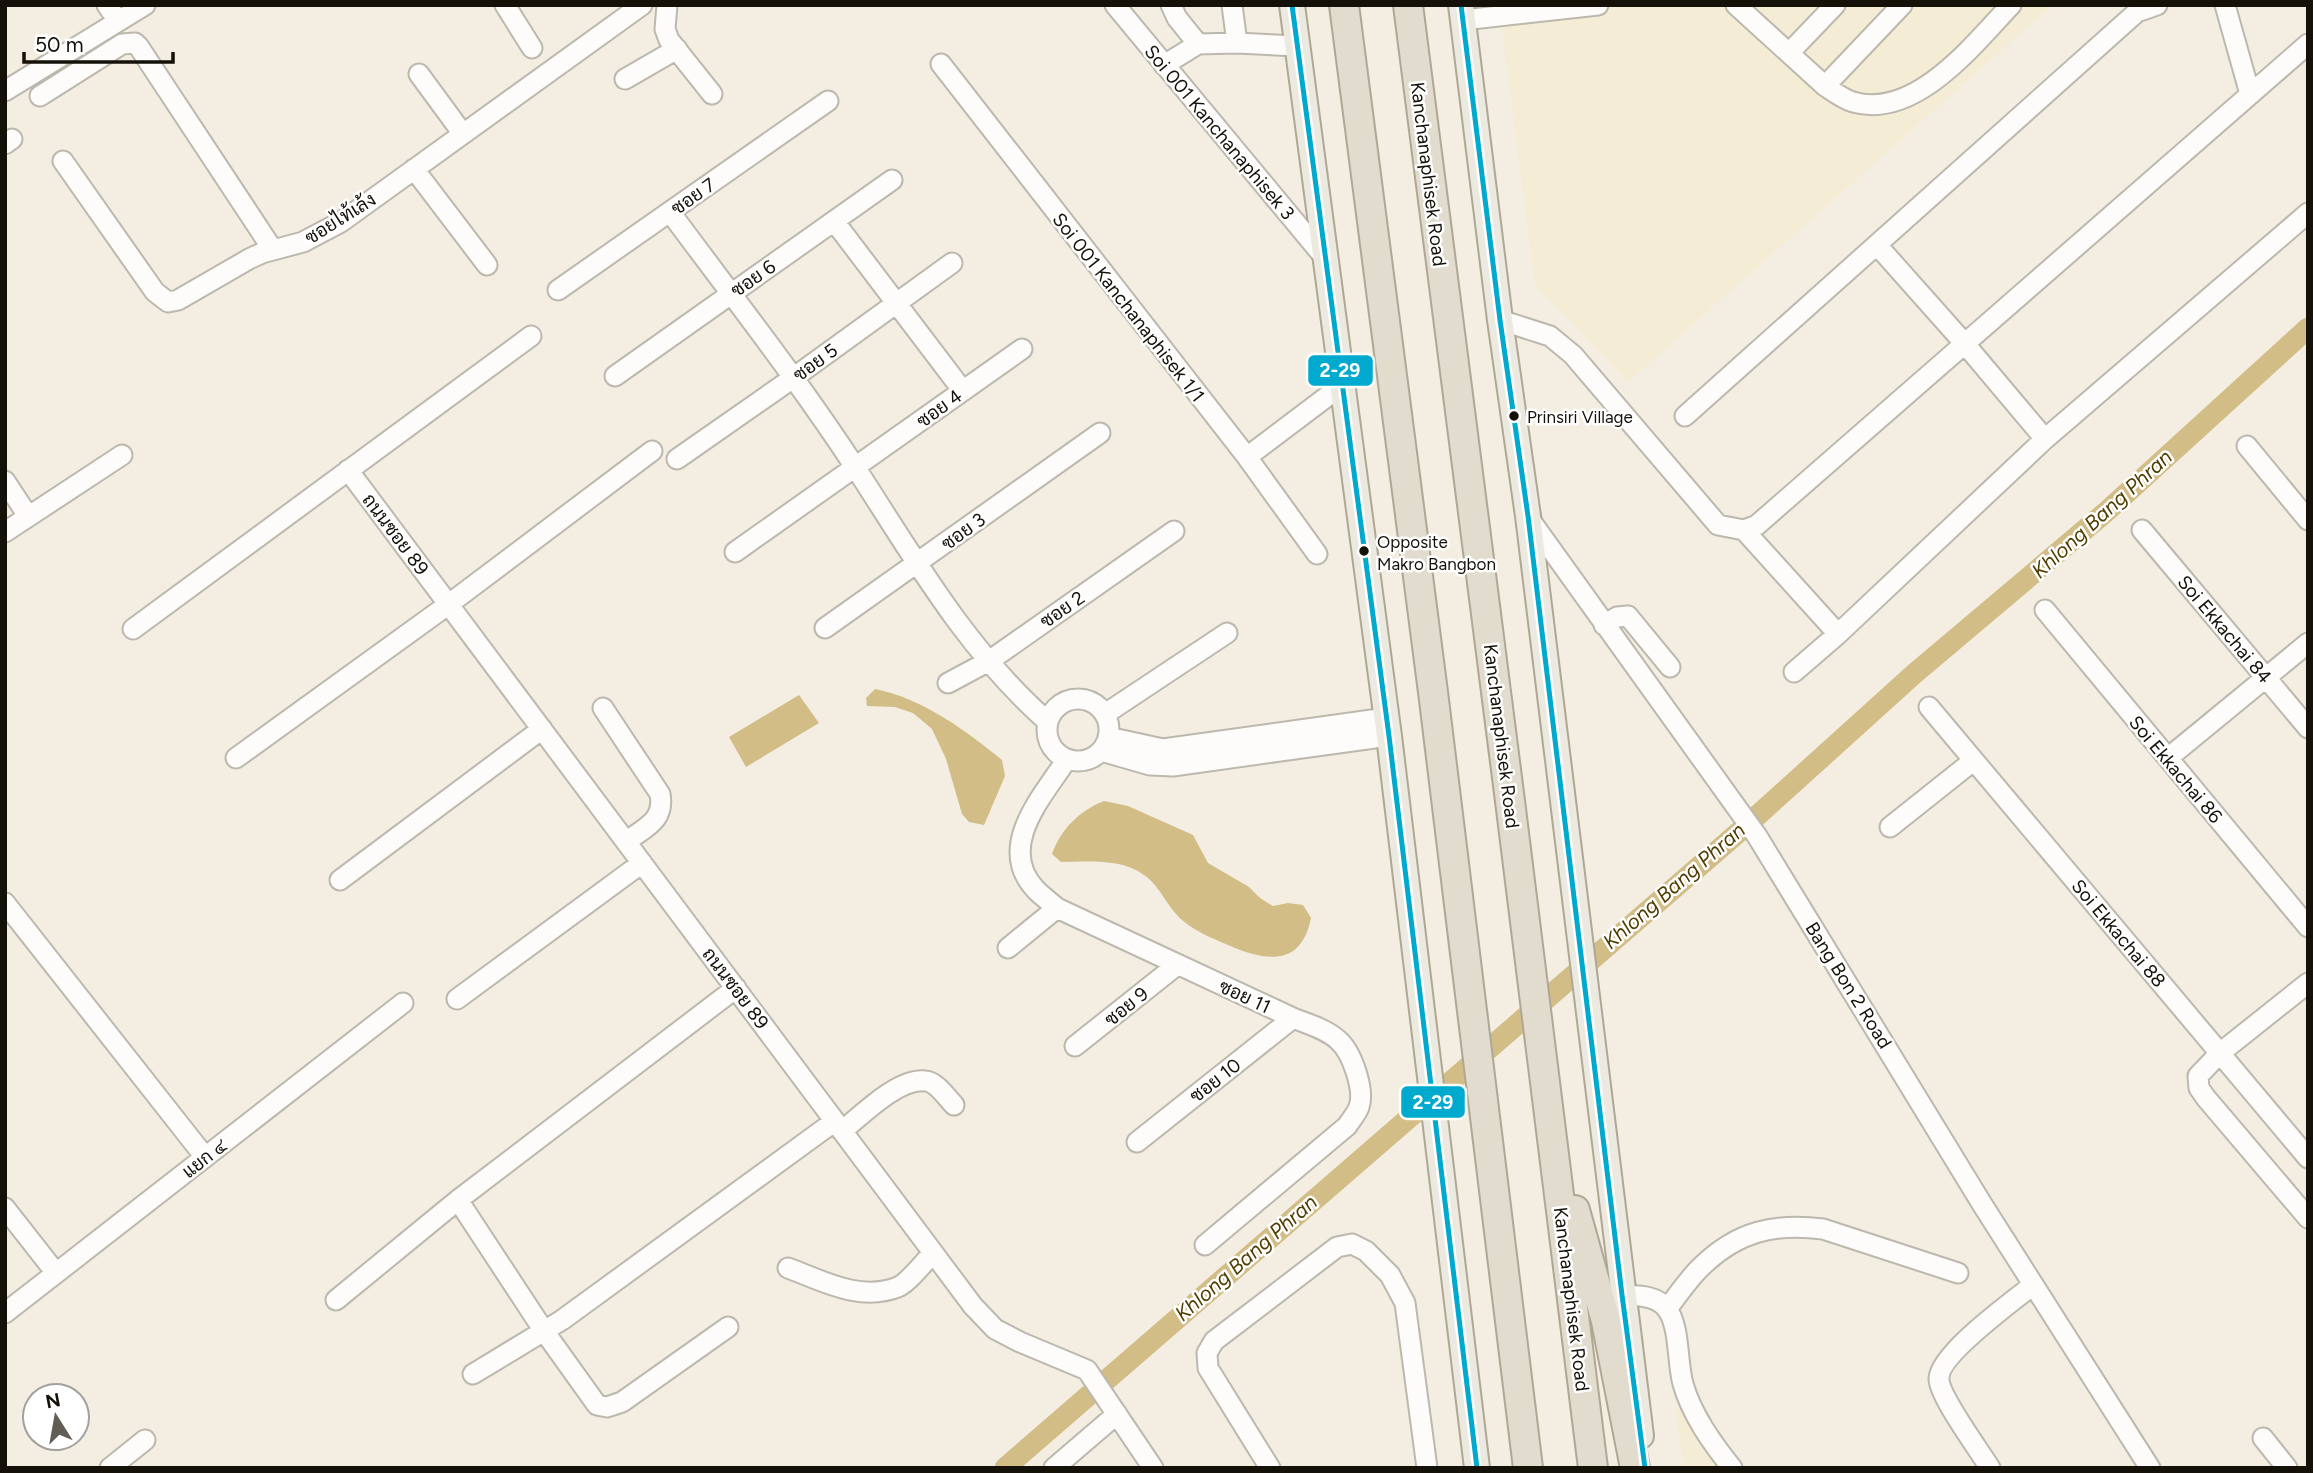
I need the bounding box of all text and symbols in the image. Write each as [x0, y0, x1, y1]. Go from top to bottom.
scale bar [24, 21, 173, 65]
text: 50 m [35, 32, 84, 57]
street label: Soi 001 Kanchanaphisek 3 [1140, 40, 1299, 224]
street label: Kanchanaphisek Road [1406, 80, 1451, 268]
street label: ซอย 7 [667, 173, 720, 220]
street label: ซอยไท้เล้ง [300, 187, 380, 249]
street label: Soi 001 Kanchanaphisek 1/1 [1048, 208, 1210, 406]
street label: ซอย 6 [727, 255, 780, 302]
street label: ซอย 5 [789, 339, 842, 386]
line badge: 2-29 [1307, 354, 1374, 387]
text: 2-29 [1320, 359, 1360, 382]
street label: ซอย 4 [912, 384, 967, 432]
place label: Prinsiri Village [1527, 407, 1633, 427]
marker: Prinsiri Village [1507, 409, 1521, 423]
water label: Khlong Bang Phran [2026, 444, 2177, 583]
street label: ถนนซอย 89 [358, 489, 434, 580]
street label: ซอย 3 [937, 508, 990, 555]
place label: Opposite Makro Bangbon [1377, 532, 1496, 574]
marker: Opposite Makro Bangbon [1357, 544, 1371, 558]
street label: Soi Ekkachai 84 [2173, 571, 2277, 688]
street label: ซอย 2 [1036, 586, 1089, 633]
street label: Kanchanaphisek Road [1479, 642, 1524, 830]
street label: Soi Ekkachai 86 [2124, 711, 2227, 828]
water label: Khlong Bang Phran [1598, 817, 1750, 954]
street label: Soi Ekkachai 88 [2067, 875, 2170, 992]
street label: Bang Bon 2 Road [1800, 918, 1897, 1053]
street label: ถนนซอย 89 [698, 943, 774, 1034]
street label: ซอย 11 [1215, 975, 1274, 1018]
street label: ซอย 9 [1100, 982, 1153, 1031]
street label: ซอย 10 [1185, 1053, 1245, 1107]
line badge: 2-29 [1400, 1085, 1466, 1119]
text: 2-29 [1413, 1091, 1453, 1114]
street label: แยก ๔ [177, 1133, 232, 1183]
water label: Khlong Bang Phran [1170, 1189, 1322, 1326]
street label: Kanchanaphisek Road [1549, 1205, 1594, 1393]
north arrow [21, 1382, 91, 1452]
text: N [43, 1388, 62, 1413]

